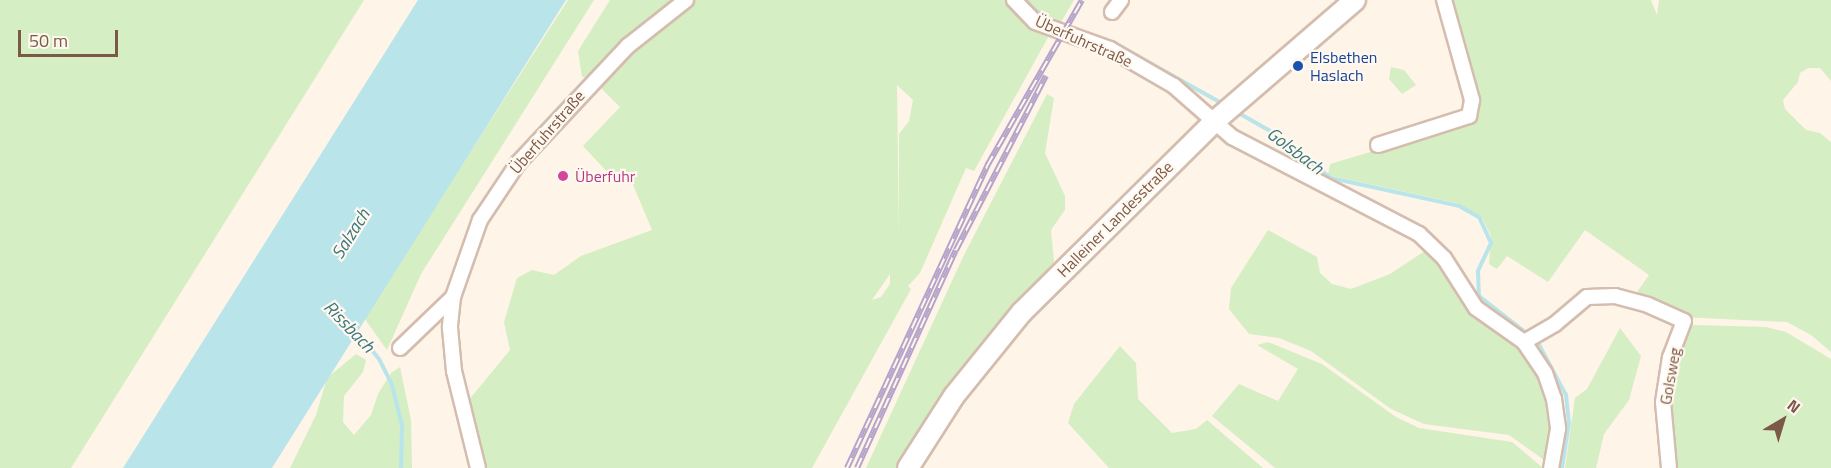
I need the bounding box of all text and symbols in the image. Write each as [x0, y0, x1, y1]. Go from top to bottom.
street label: Überfuhrstraße [1033, 11, 1135, 71]
scale bar [21, 18, 122, 56]
text: 50 m [29, 27, 68, 54]
place label: Elsbethen Haslach [1310, 47, 1377, 85]
marker: Elsbethen Haslach [1291, 59, 1305, 73]
street label: Überfuhrstraße [506, 86, 588, 178]
water label: Golsbach [1263, 123, 1327, 179]
street label: Halleiner Landesstraße [1053, 157, 1177, 281]
place label: Überfuhr [575, 166, 635, 186]
marker: Überfuhr [556, 169, 570, 183]
water label: Salzach [327, 205, 375, 263]
water label: Rissbach [319, 297, 379, 357]
street label: Golsweg [1656, 346, 1684, 406]
north arrow [1753, 390, 1813, 450]
text: N [1782, 393, 1806, 419]

